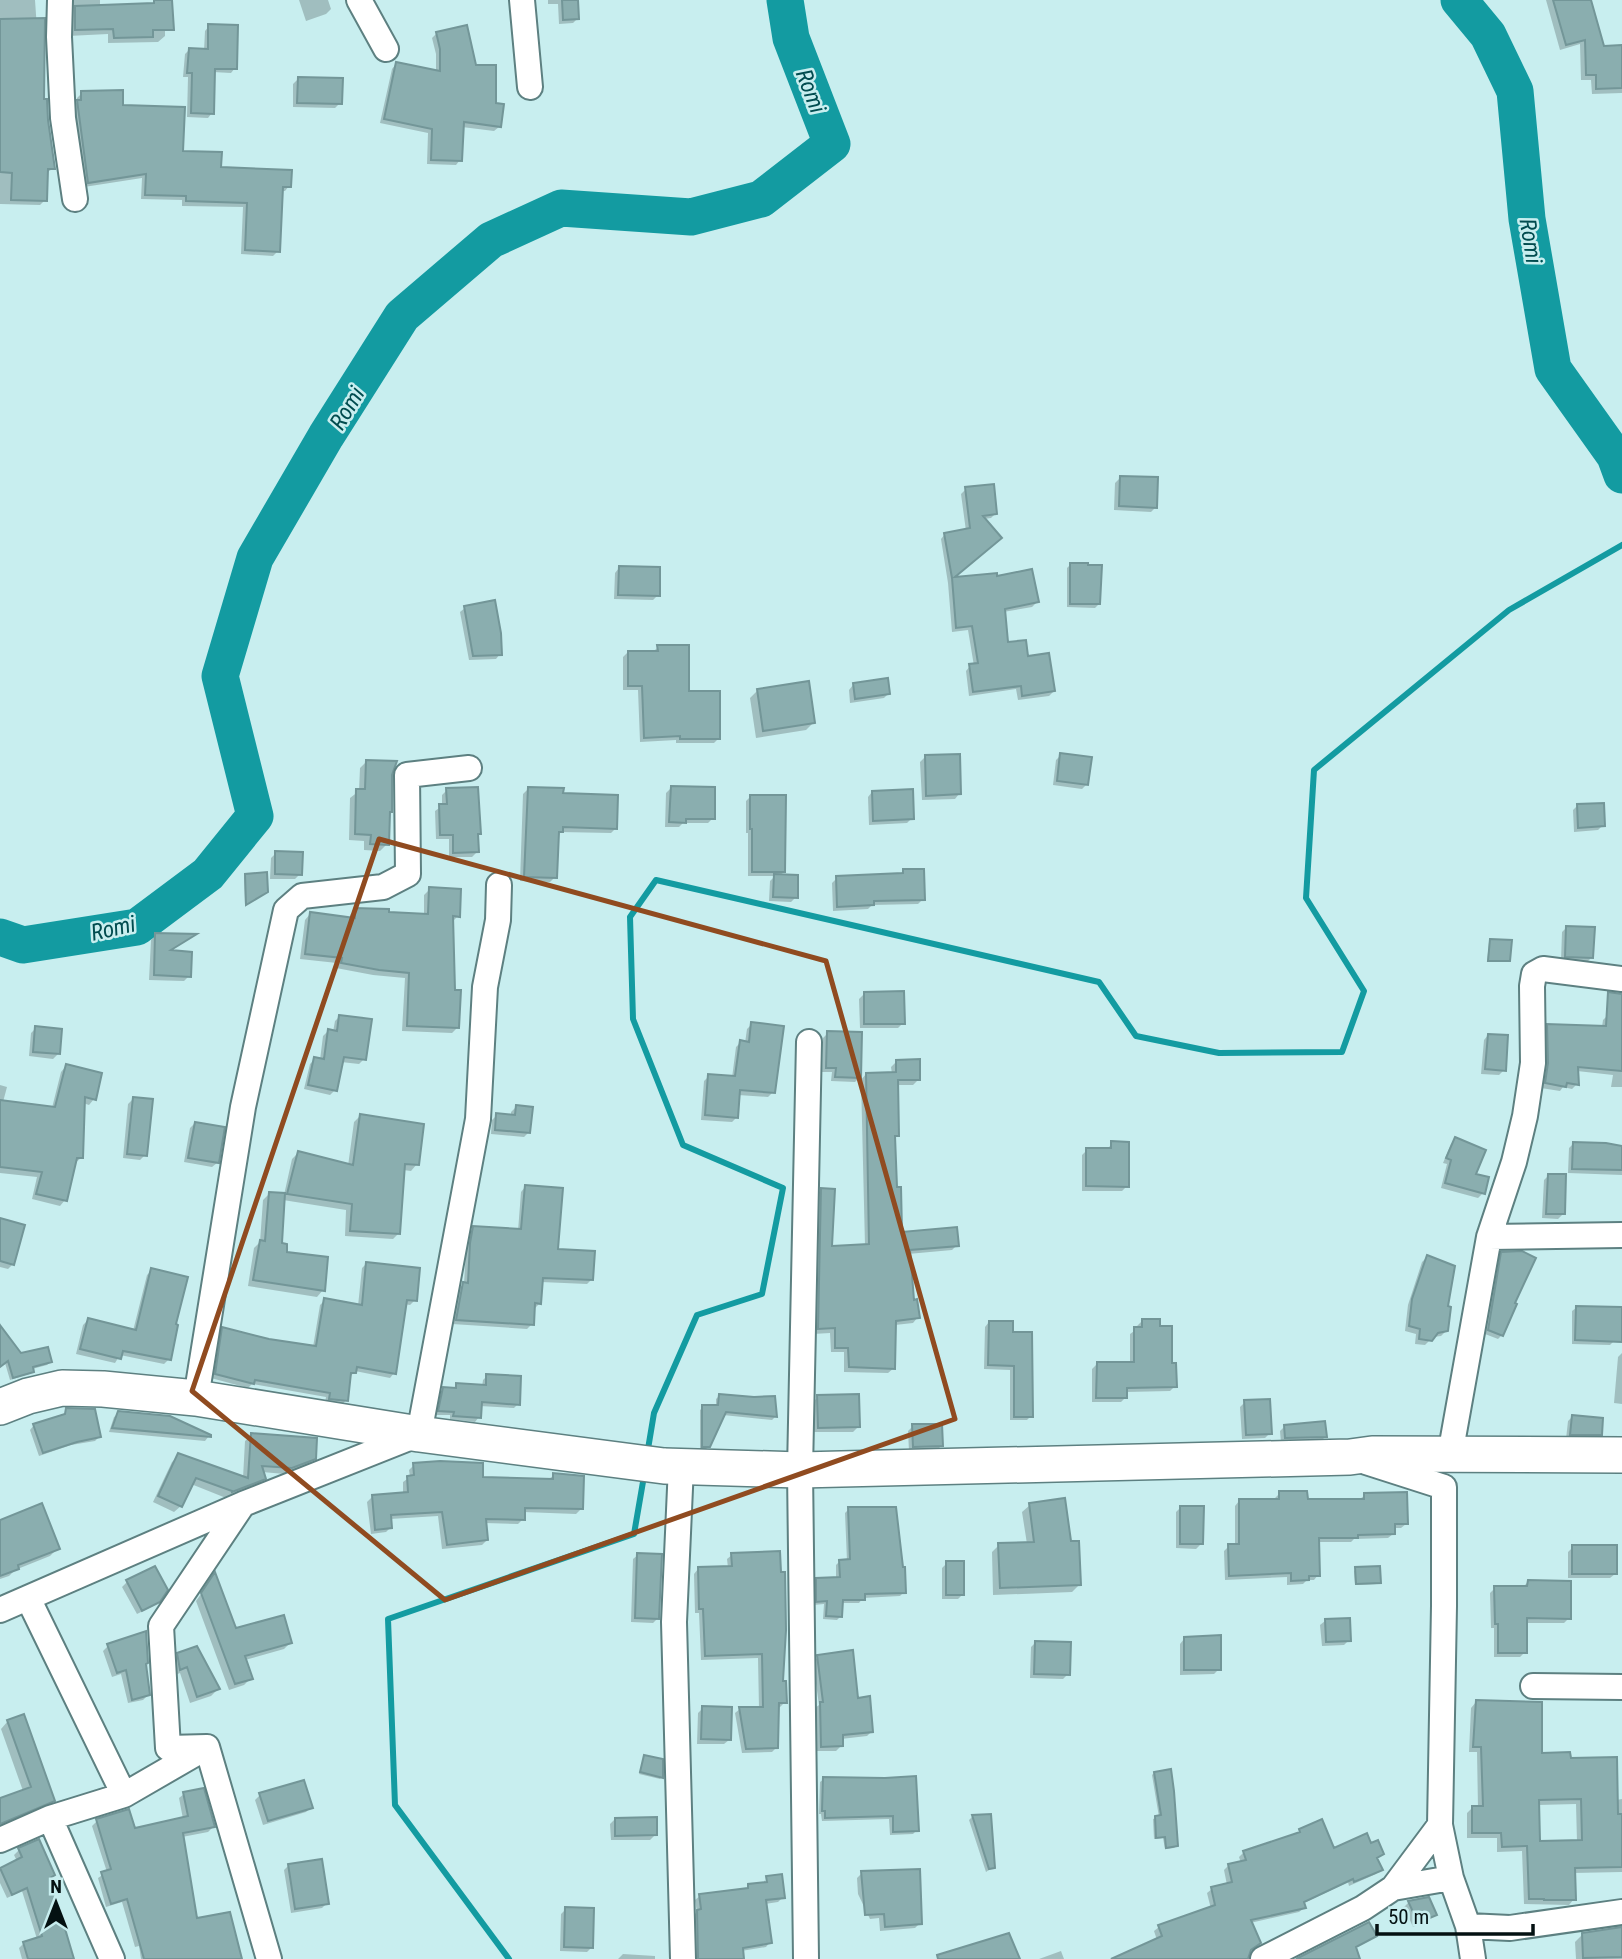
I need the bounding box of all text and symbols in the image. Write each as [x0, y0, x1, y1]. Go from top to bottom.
water label: Romi [790, 65, 832, 118]
water label: Romi [1514, 217, 1547, 266]
water label: Romi [324, 381, 371, 434]
water label: Romi [88, 910, 139, 947]
north arrow [21, 1868, 91, 1938]
text: N [50, 1875, 62, 1898]
scale bar [1377, 1892, 1533, 1936]
text: 50 m [1388, 1905, 1429, 1929]

